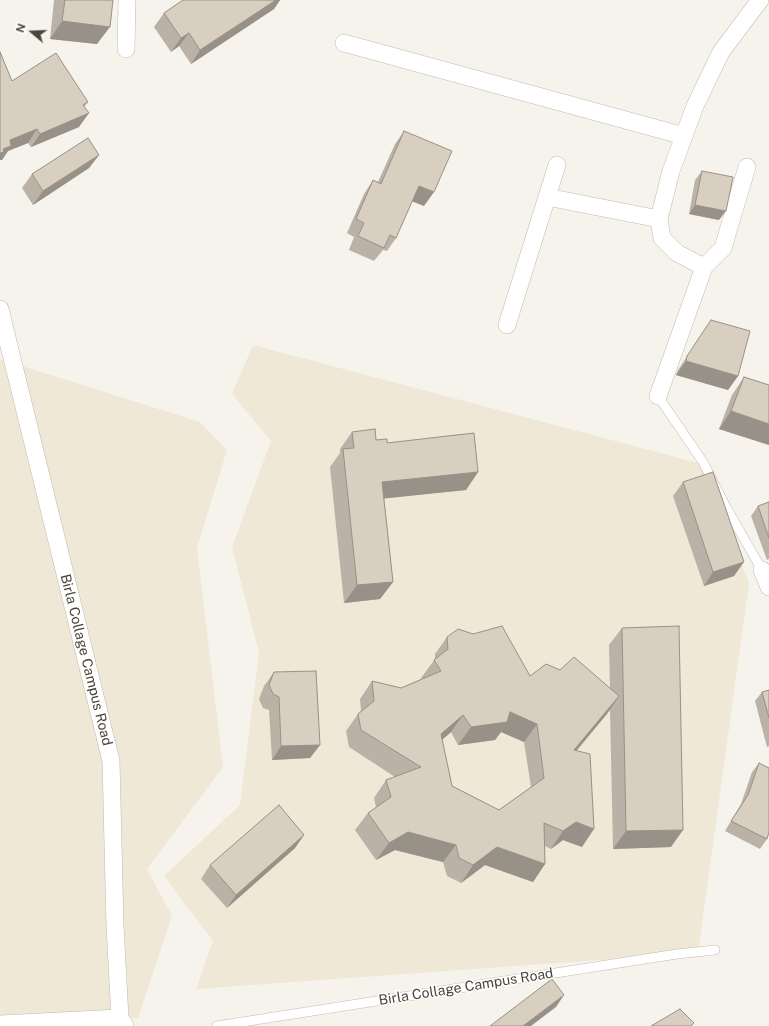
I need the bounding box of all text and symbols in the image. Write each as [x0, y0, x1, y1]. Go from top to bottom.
north arrow [12, 12, 52, 52]
text: N [14, 22, 28, 34]
street label: Birla Collage Campus Road [56, 572, 116, 748]
street label: Birla Collage Campus Road [378, 965, 554, 1009]

